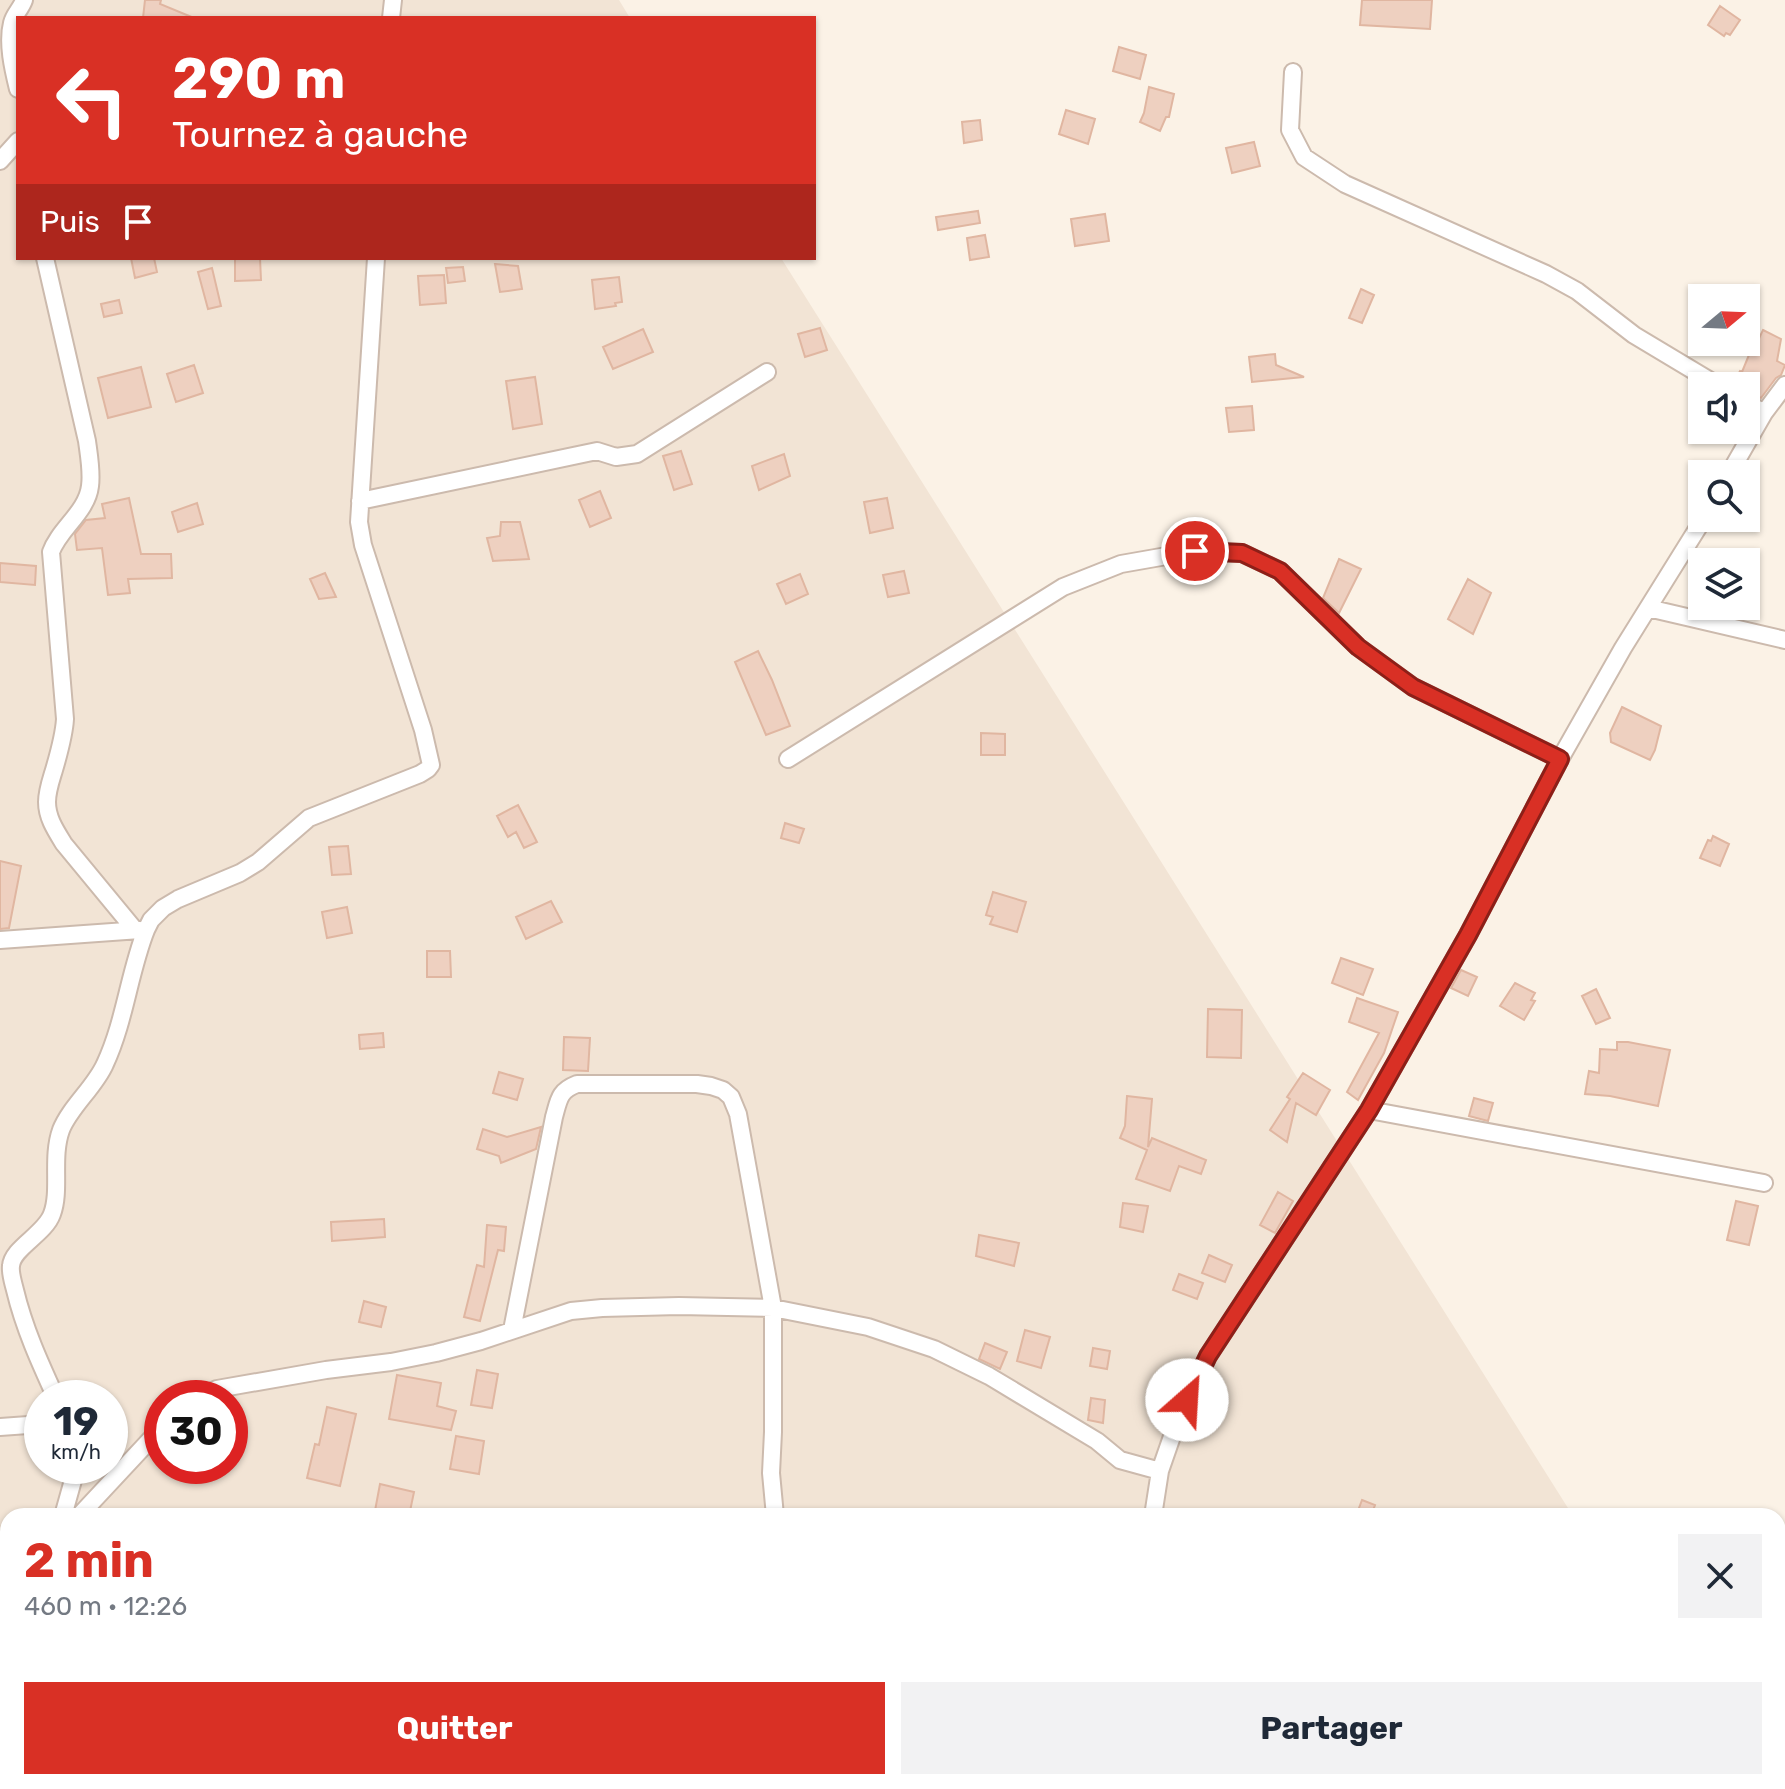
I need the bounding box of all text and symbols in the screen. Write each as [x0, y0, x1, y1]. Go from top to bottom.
text: 290 m [172, 46, 346, 112]
icon: left [40, 48, 144, 152]
text: Tournez à gauche [172, 113, 468, 156]
icon: arrive [116, 200, 160, 244]
text: Puis [40, 204, 100, 240]
north arrow [1688, 284, 1760, 356]
map controls [1688, 284, 1760, 620]
button: sound [1688, 372, 1760, 444]
button: search [1688, 460, 1760, 532]
pin [1161, 517, 1229, 585]
icon: arrive [1173, 529, 1217, 573]
button: layers [1688, 548, 1760, 620]
position arrow [1145, 1358, 1229, 1442]
speed limit sign: 30 [144, 1380, 248, 1484]
text: 19 [53, 1398, 99, 1445]
text: km/h [51, 1440, 101, 1464]
text: 2 min [24, 1532, 154, 1589]
button: close [1678, 1534, 1762, 1618]
text: 460 m · 12:26 [24, 1591, 187, 1622]
button: Quitter [24, 1682, 885, 1774]
button: Partager [901, 1682, 1762, 1774]

